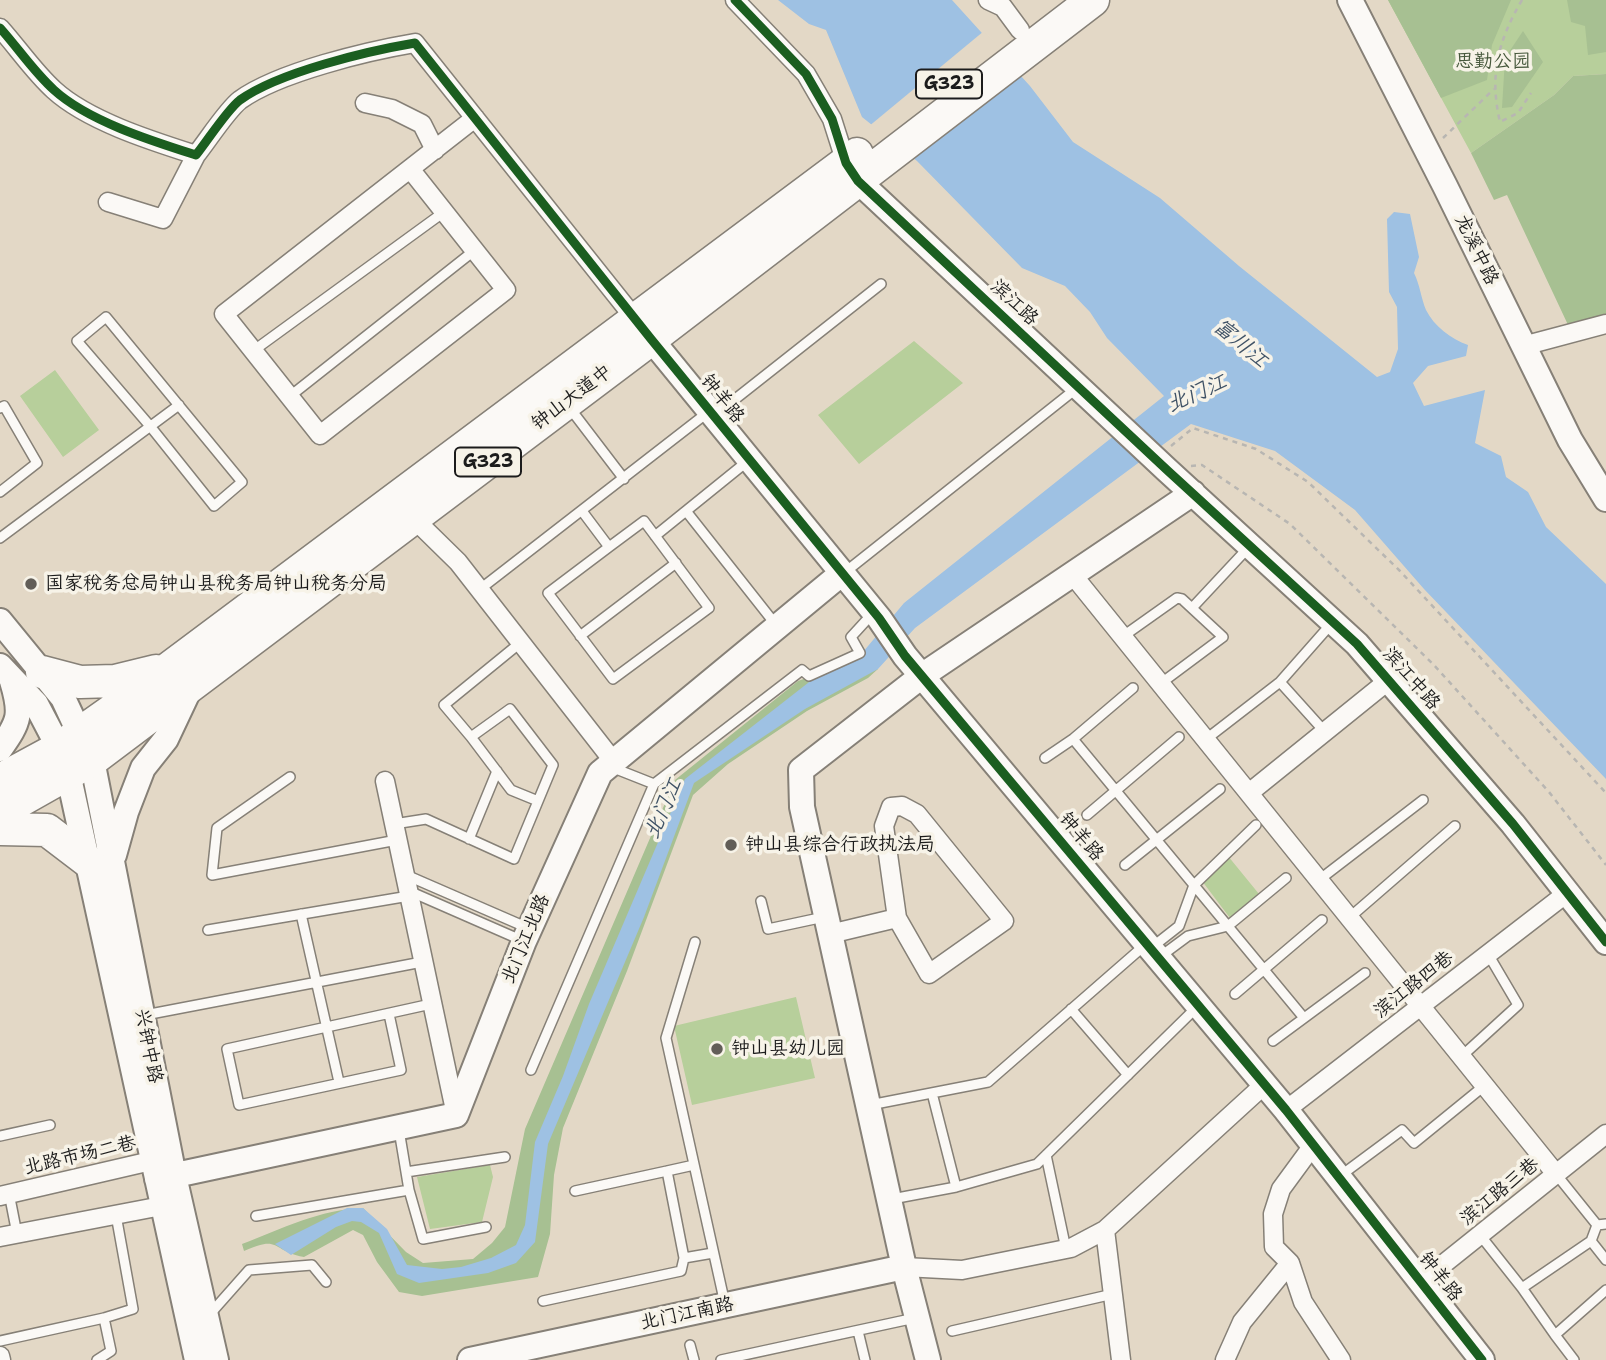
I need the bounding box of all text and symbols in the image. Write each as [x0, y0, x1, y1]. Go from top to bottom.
park label: 思勤公园 [1455, 51, 1531, 73]
road number: G323 [916, 70, 982, 98]
street label: 龙溪中路 [1449, 211, 1503, 289]
street label: 滨江路 [985, 275, 1043, 331]
water label: 富川江 [1208, 314, 1272, 374]
street label: 钟山大道中 [527, 360, 617, 436]
street label: 钟羊路 [695, 370, 749, 428]
water label: 北门江 [1163, 370, 1231, 418]
road number: G323 [455, 448, 521, 476]
place label: 国家税务总局钟山县税务局钟山税务分局 [45, 573, 387, 595]
marker: 国家税务总局钟山县税务局钟山税务分局 [23, 576, 39, 592]
street label: 滨江中路 [1377, 643, 1445, 715]
water label: 北门江 [640, 775, 688, 843]
street label: 钟羊路 [1054, 808, 1108, 866]
place label: 钟山县综合行政执法局 [745, 834, 935, 856]
marker: 钟山县综合行政执法局 [723, 837, 739, 853]
street label: 北门江北路 [497, 891, 555, 987]
street label: 滨江路四巷 [1370, 947, 1458, 1023]
street label: 兴钟中路 [130, 1007, 166, 1085]
place label: 钟山县幼儿园 [731, 1038, 845, 1060]
marker: 钟山县幼儿园 [709, 1041, 725, 1057]
street label: 北路市场二巷 [22, 1132, 138, 1180]
street label: 滨江路三巷 [1456, 1153, 1544, 1231]
street label: 钟羊路 [1413, 1248, 1467, 1306]
street label: 北门江南路 [638, 1293, 736, 1335]

